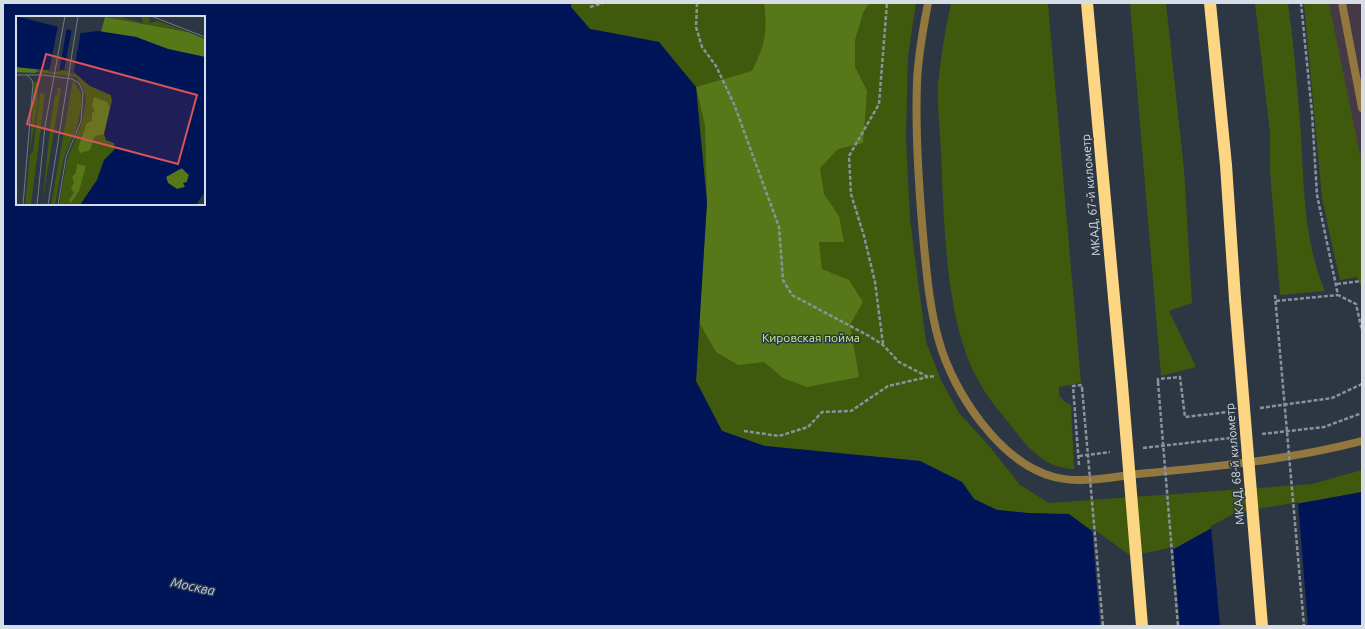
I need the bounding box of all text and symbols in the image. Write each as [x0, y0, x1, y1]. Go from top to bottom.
inset map [16, 16, 205, 205]
street label: МКАД, 67-й километр [1079, 134, 1102, 257]
park label: Кировская пойма [762, 331, 860, 344]
street label: МКАД, 68-й километр [1223, 403, 1246, 526]
water label: Москва [170, 574, 216, 598]

